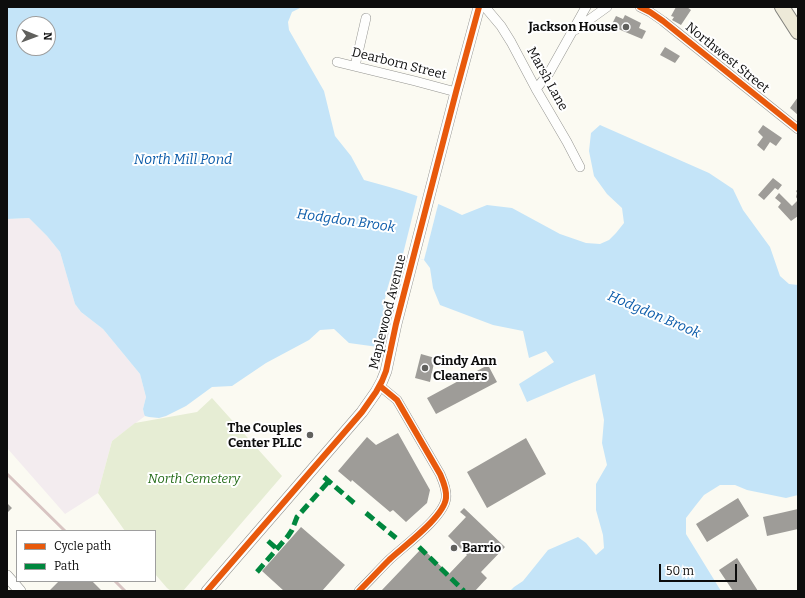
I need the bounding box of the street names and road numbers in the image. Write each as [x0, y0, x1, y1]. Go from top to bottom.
street label: Northwest Street [682, 19, 772, 97]
street label: Marsh Lane [523, 44, 571, 114]
street label: Dearborn Street [350, 45, 448, 83]
street label: Maplewood Avenue [366, 253, 410, 371]

